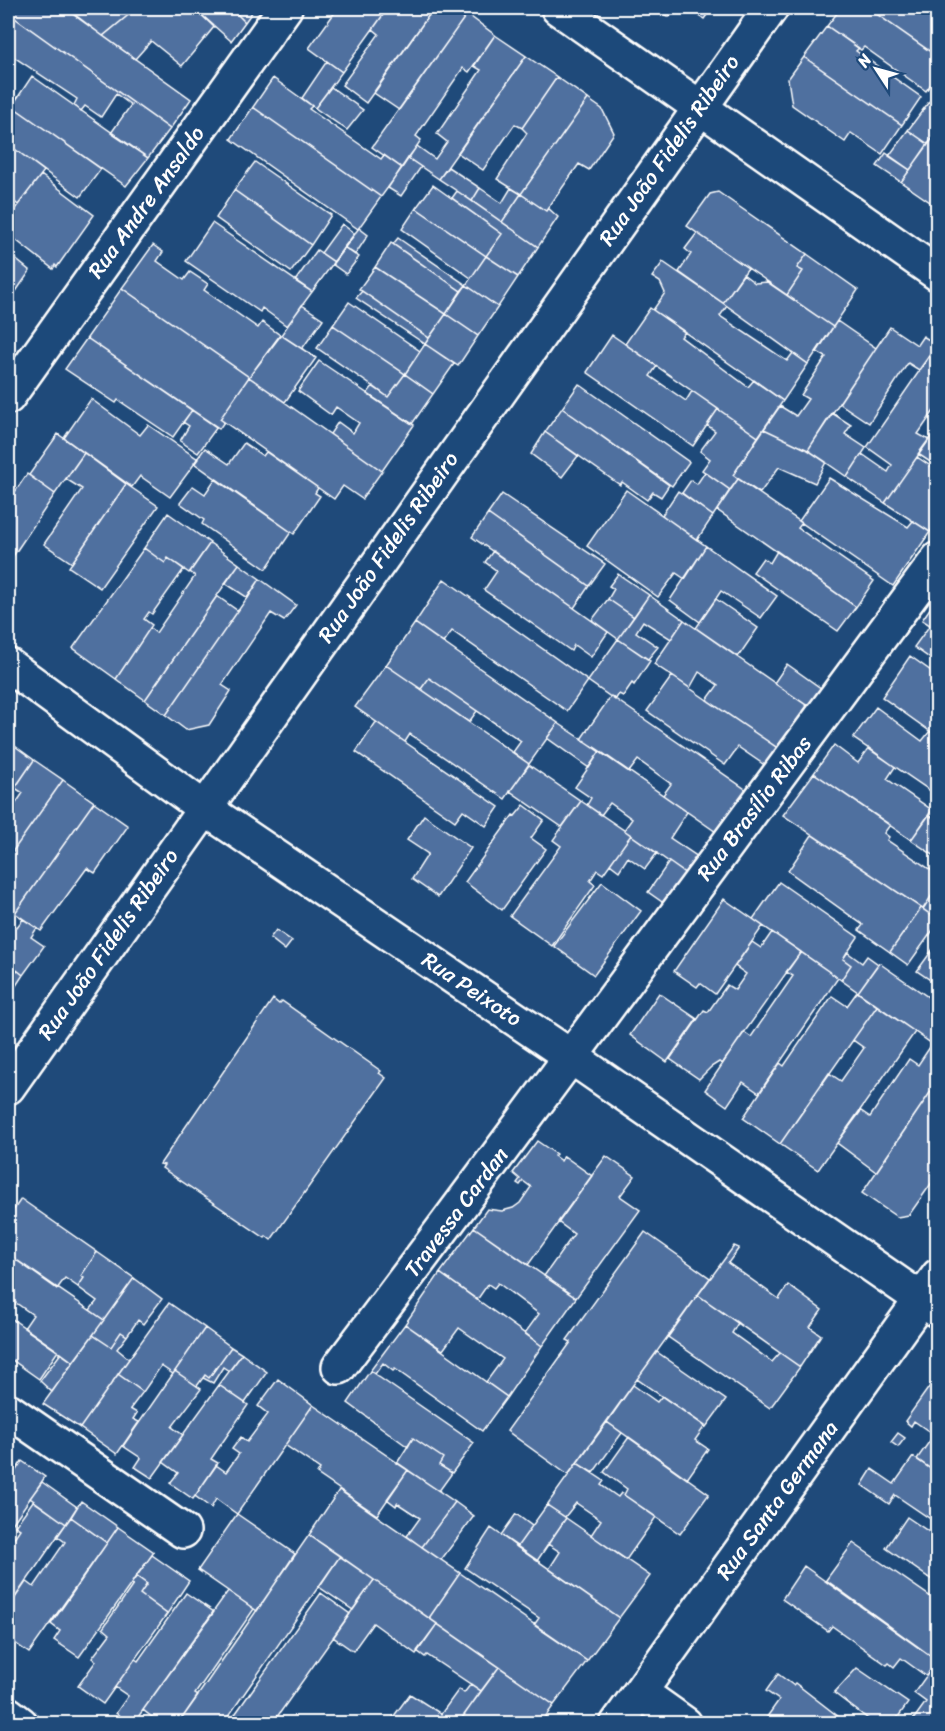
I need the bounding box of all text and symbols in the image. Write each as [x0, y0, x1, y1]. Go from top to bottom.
north arrow [846, 39, 906, 99]
street label: Rua João Fidelis Ribeiro [588, 46, 750, 254]
text: N [849, 47, 880, 74]
street label: Rua Andre Ansaldo [77, 117, 215, 287]
street label: Rua João Fidelis Ribeiro [307, 443, 469, 651]
street label: Rua Brasílio Ribas [686, 726, 823, 889]
street label: Rua João Fidelis Ribeiro [27, 840, 189, 1048]
street label: Rua Peixoto [414, 941, 530, 1037]
street label: Travessa Cardan [393, 1138, 519, 1286]
street label: Rua Santa Germana [705, 1412, 849, 1588]

